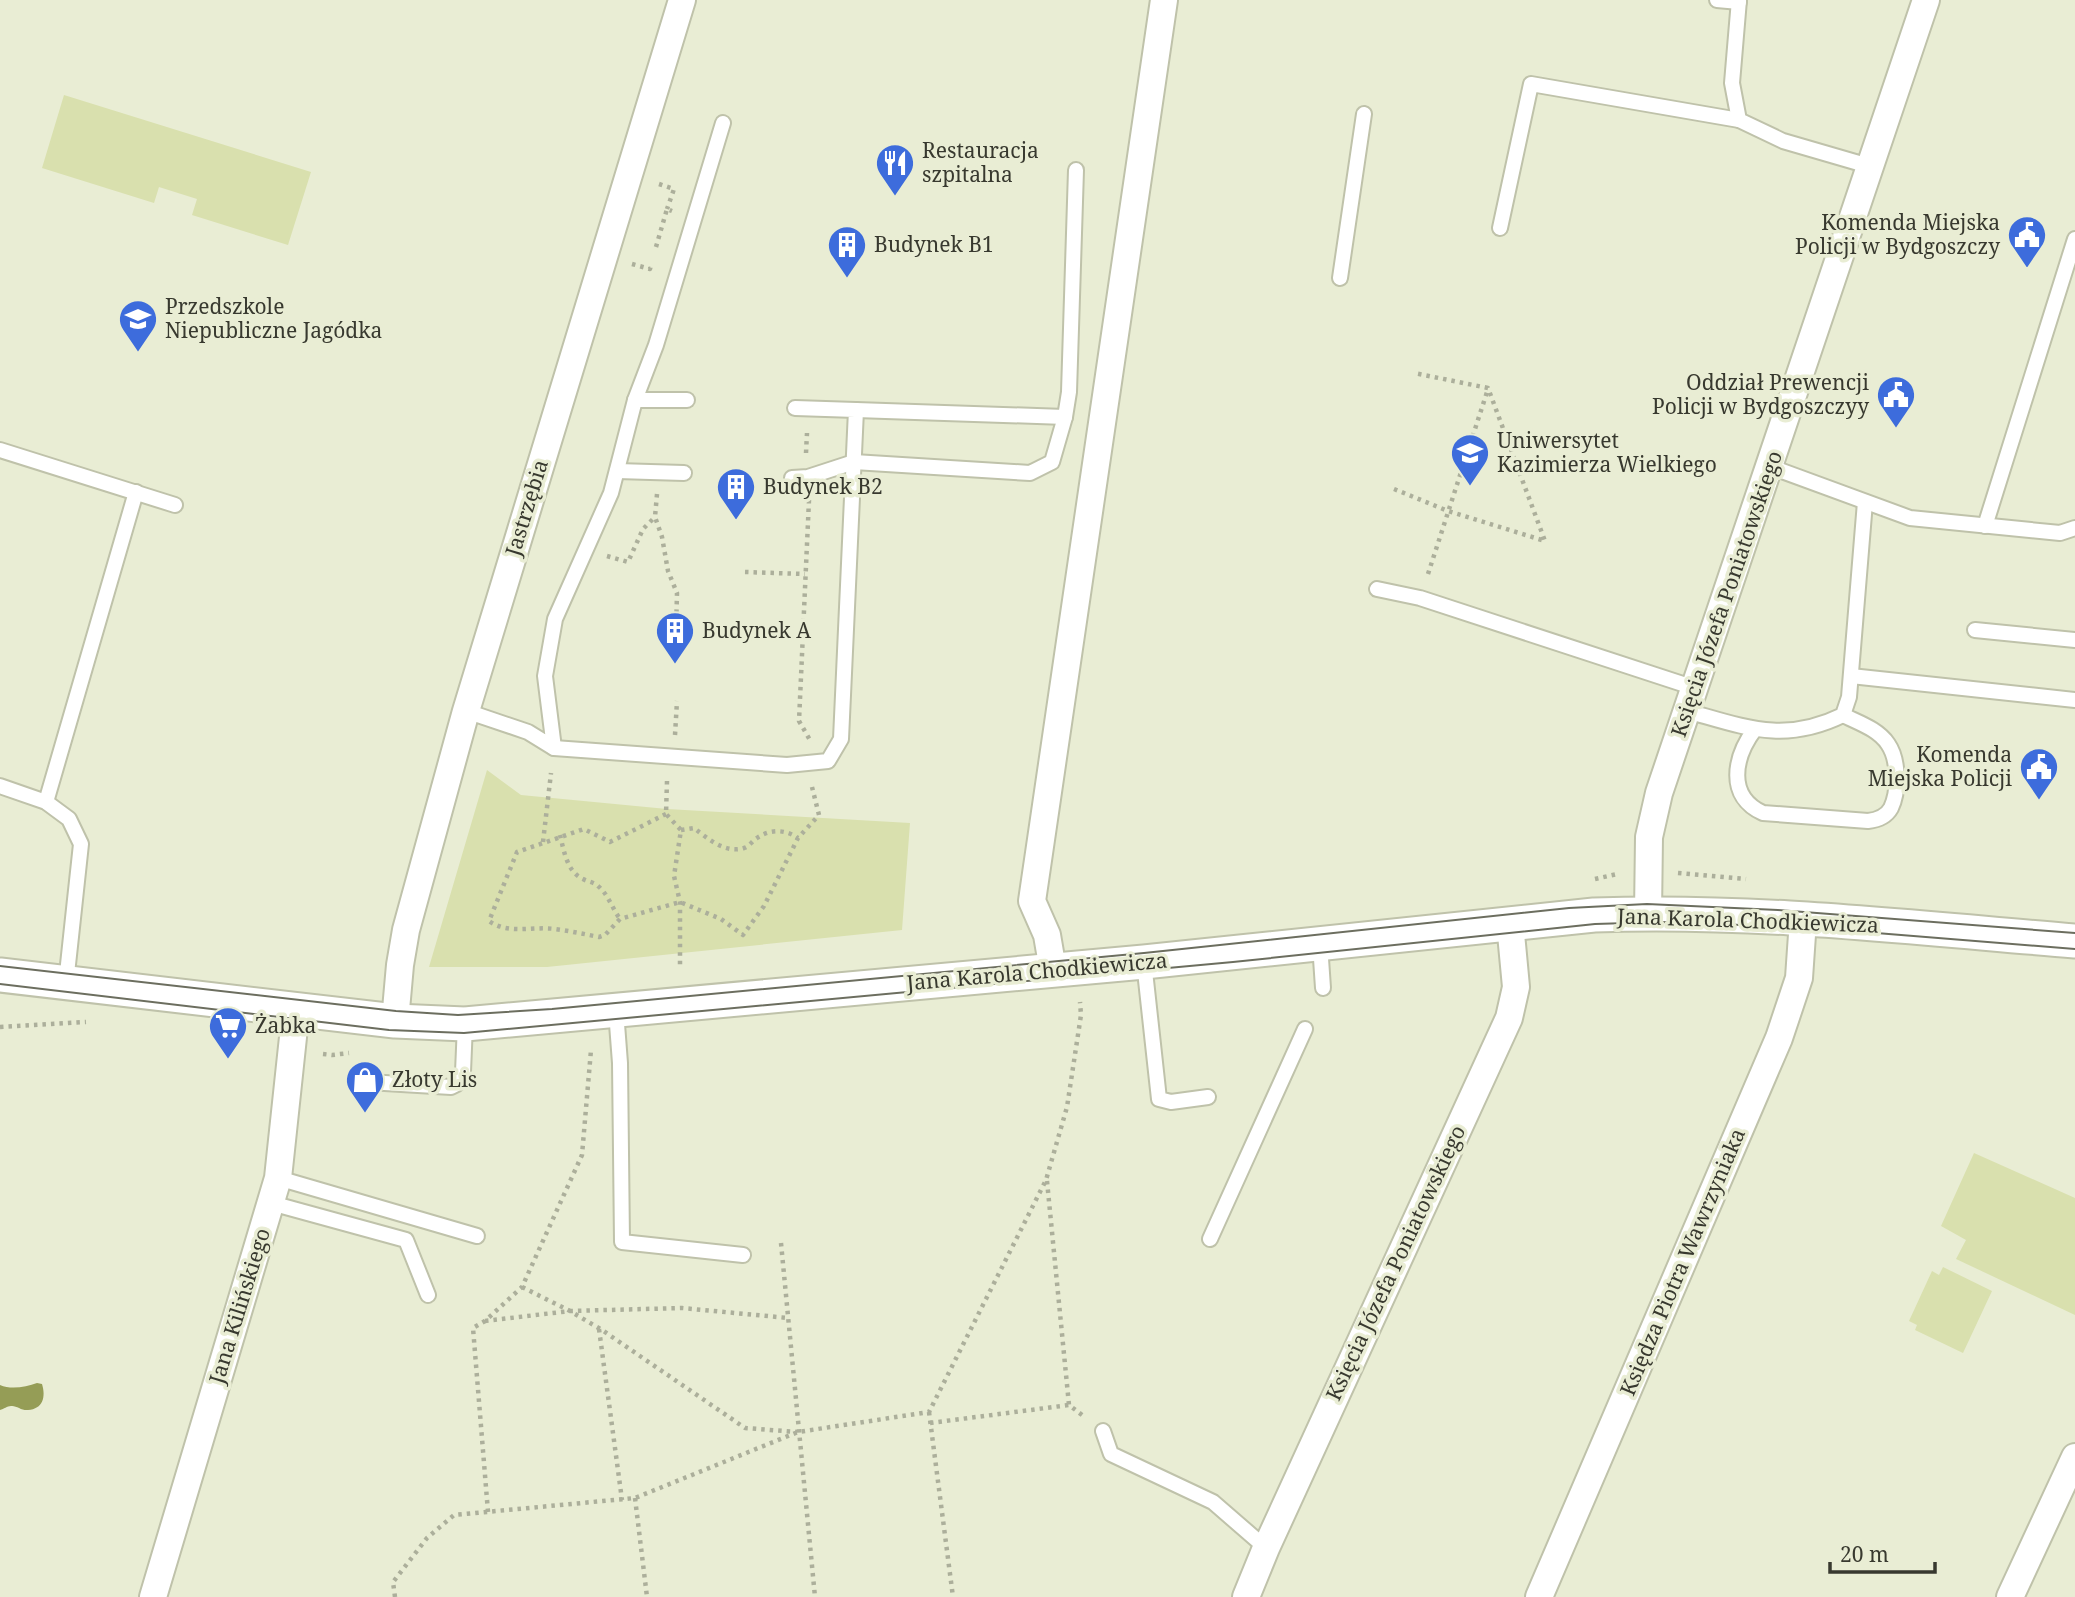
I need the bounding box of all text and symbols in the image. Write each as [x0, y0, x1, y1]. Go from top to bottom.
place label: Restauracja szpitalna [922, 136, 1039, 188]
restaurant icon: Restauracja szpitalna [874, 142, 916, 197]
place label: Komenda Miejska Policji w Bydgoszczy [1795, 208, 2000, 260]
public building icon: Komenda Miejska Policji w Bydgoszczy [2006, 214, 2048, 269]
building icon: Budynek B1 [826, 224, 868, 279]
place label: Budynek B1 [874, 230, 994, 258]
place label: Przedszkole Niepubliczne Jagódka [165, 292, 382, 344]
school or university icon: Przedszkole Niepubliczne Jagódka [117, 298, 159, 353]
place label: Oddział Prewencji Policji w Bydgoszczyy [1652, 368, 1869, 420]
public building icon: Oddział Prewencji Policji w Bydgoszczyy [1875, 374, 1917, 429]
place label: Uniwersytet Kazimierza Wielkiego [1497, 426, 1717, 478]
school or university icon: Uniwersytet Kazimierza Wielkiego [1449, 432, 1491, 487]
street label: Księcia Józefa Poniatowskiego [1664, 447, 1788, 740]
street label: Jastrzębia [498, 456, 554, 560]
building icon: Budynek B2 [715, 466, 757, 521]
place label: Budynek B2 [763, 472, 883, 500]
building icon: Budynek A [654, 610, 696, 665]
place label: Budynek A [702, 616, 811, 644]
place label: Komenda Miejska Policji [1868, 740, 2012, 792]
public building icon: Komenda Miejska Policji [2018, 746, 2060, 801]
street label: Jana Karola Chodkiewicza [1616, 901, 1879, 939]
street label: Jana Karola Chodkiewicza [904, 946, 1168, 996]
supermarket icon: Żabka [207, 1005, 249, 1060]
place label: Żabka [255, 1011, 316, 1039]
shop icon: Złoty Lis [344, 1059, 386, 1114]
place label: Złoty Lis [392, 1065, 477, 1093]
street label: Księcia Józefa Poniatowskiego [1319, 1120, 1471, 1405]
street label: Księdza Piotra Wawrzyniaka [1613, 1124, 1751, 1400]
street label: Jana Kilińskiego [202, 1224, 276, 1388]
scale bar [1830, 1530, 1935, 1574]
text: 20 m [1840, 1540, 1889, 1568]

